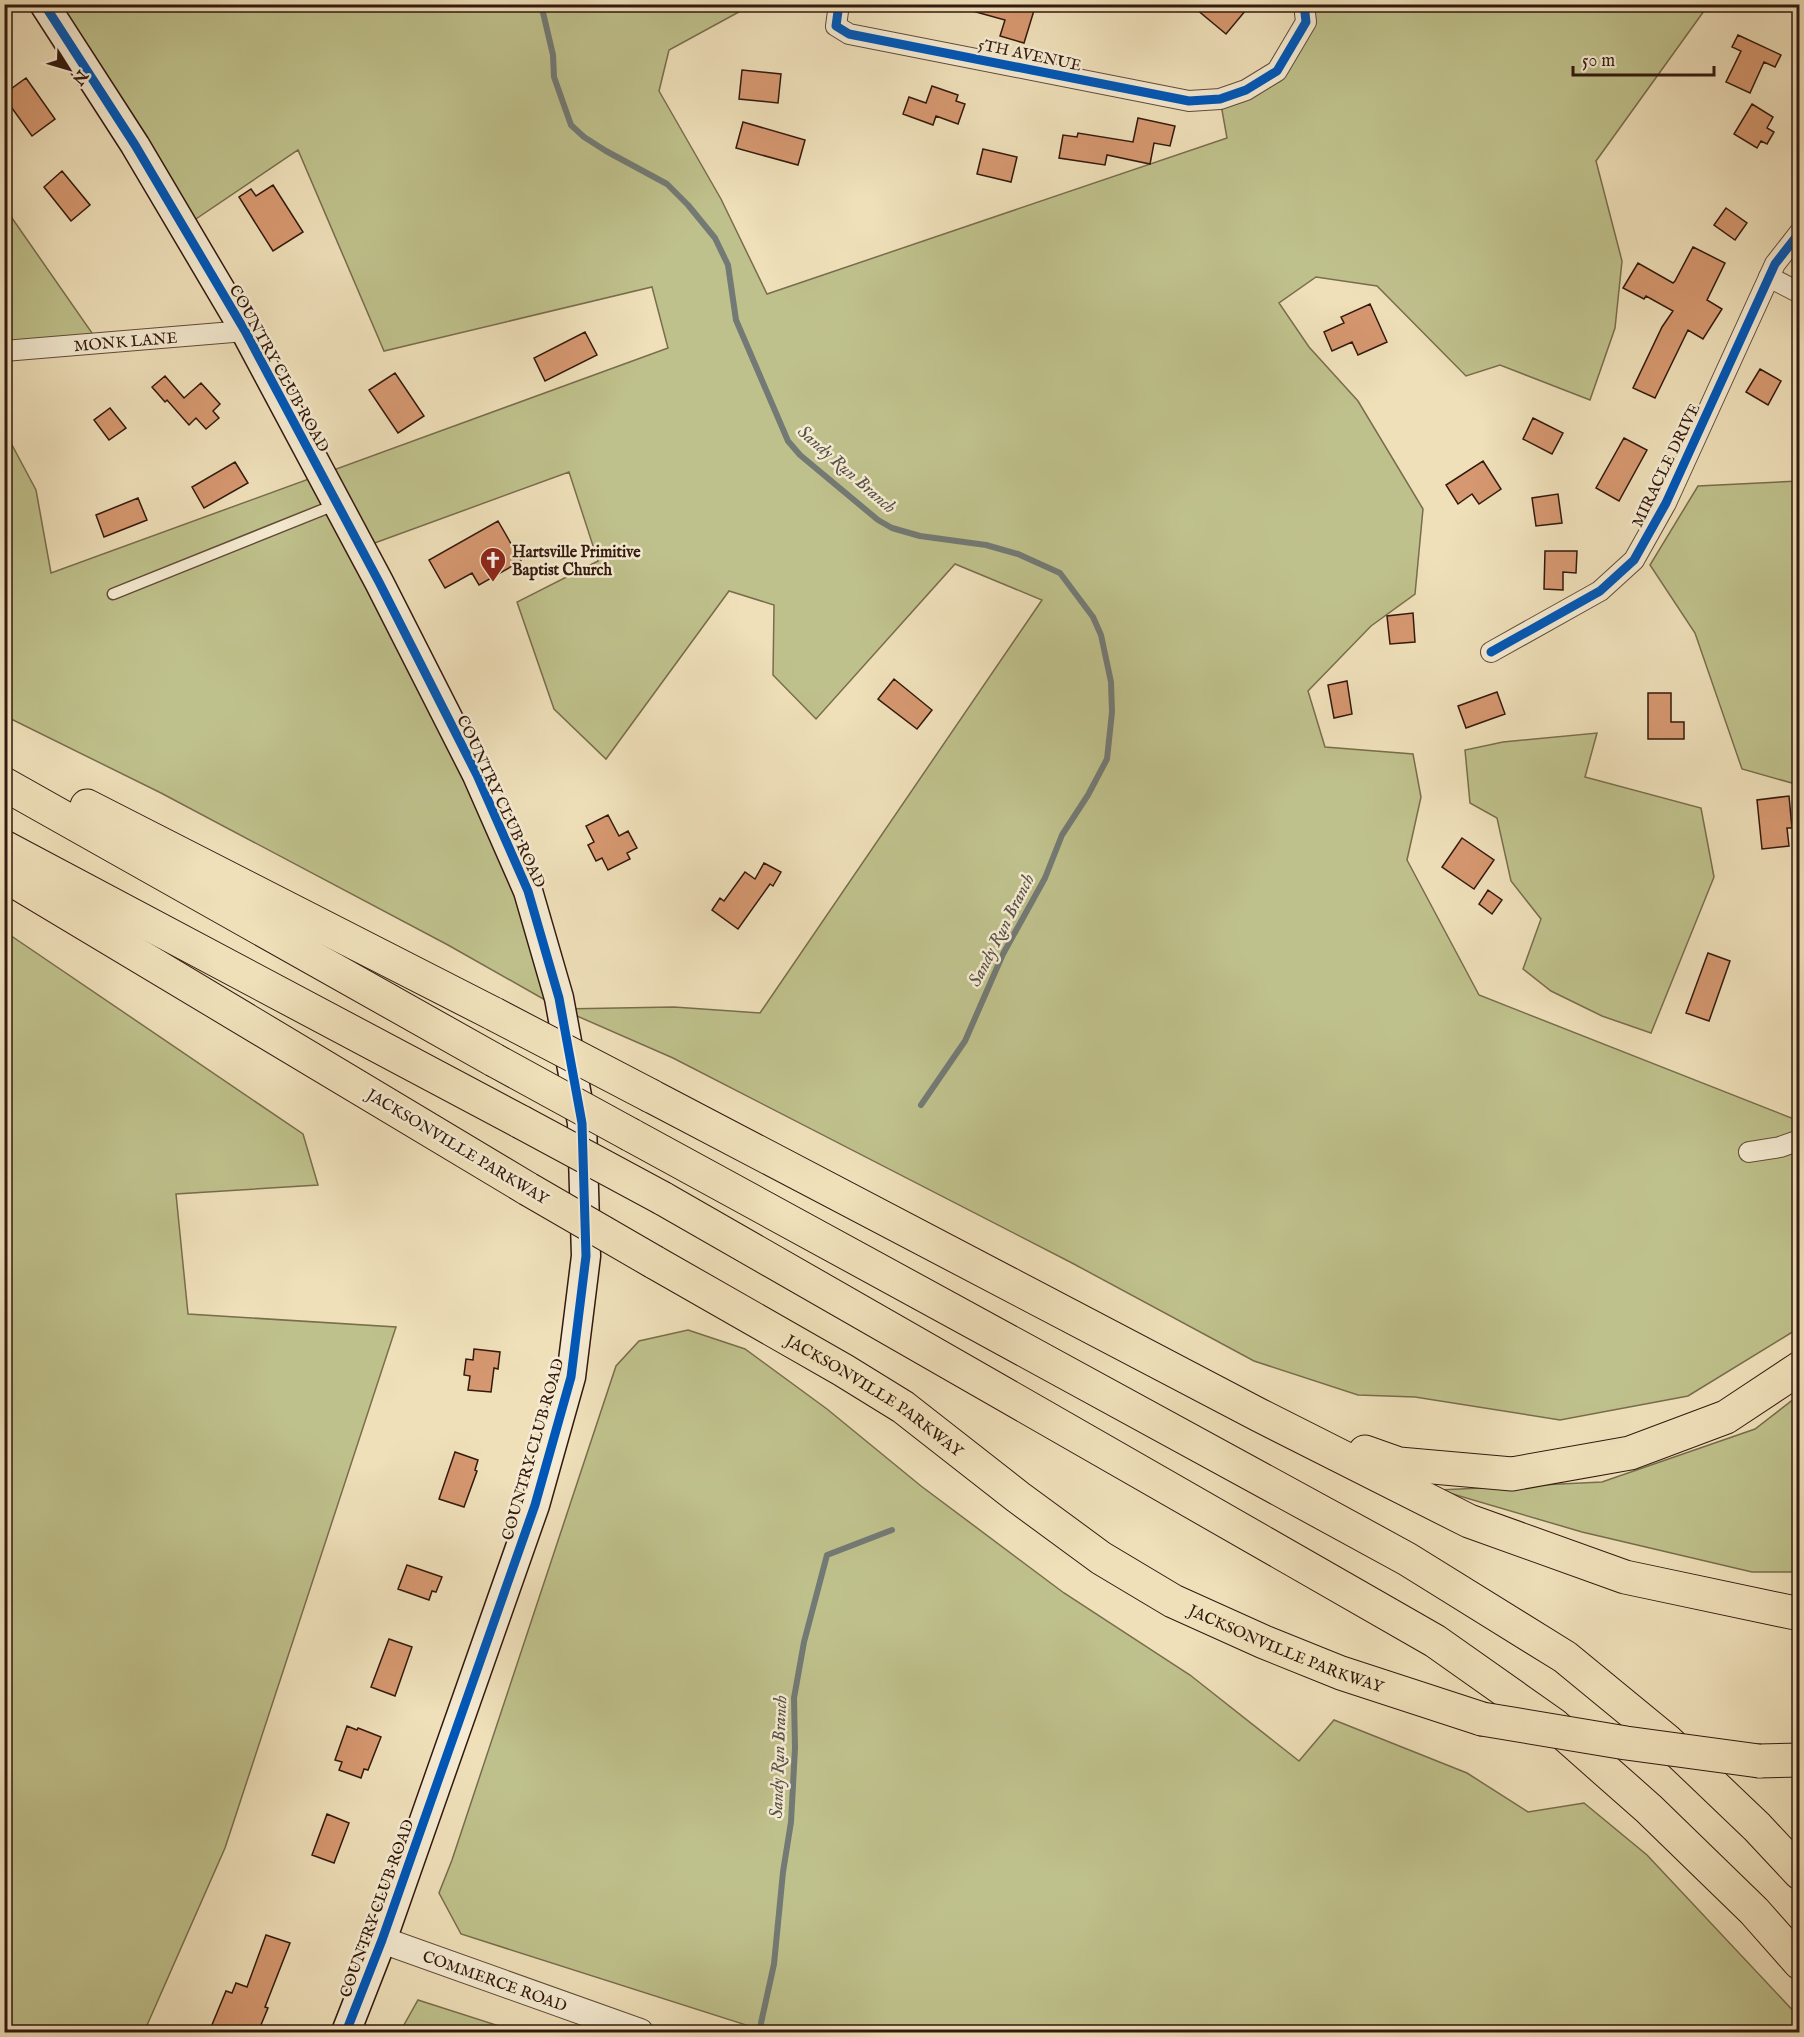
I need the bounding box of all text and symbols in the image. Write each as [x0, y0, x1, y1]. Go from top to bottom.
street label: 5TH AVENUE [976, 35, 1083, 77]
north arrow [39, 39, 99, 99]
scale bar [1573, 39, 1714, 77]
text: 50 m [1582, 50, 1615, 73]
text: N [67, 64, 92, 88]
street label: COUNTRY CLUB ROAD [224, 282, 333, 456]
street label: MONK LANE [73, 329, 178, 357]
street label: MIRACLE DRIVE [1628, 401, 1705, 531]
water label: Sandy Run Branch [792, 421, 900, 520]
place label: Hartsville Primitive Baptist Church [512, 543, 641, 581]
church icon: Hartsville Primitive Baptist Church [478, 545, 508, 583]
street label: COUNTRY CLUB ROAD [451, 712, 549, 892]
water label: Sandy Run Branch [964, 870, 1041, 991]
street label: JACKSONVILLE PARKWAY [361, 1084, 553, 1211]
street label: JACKSONVILLE PARKWAY [780, 1330, 967, 1463]
street label: COUNTRY CLUB ROAD [498, 1356, 570, 1543]
street label: JACKSONVILLE PARKWAY [1183, 1600, 1387, 1699]
water label: Sandy Run Branch [766, 1695, 793, 1819]
street label: COUNTRY CLUB ROAD [336, 1817, 420, 2001]
street label: COMMERCE ROAD [419, 1947, 569, 2017]

